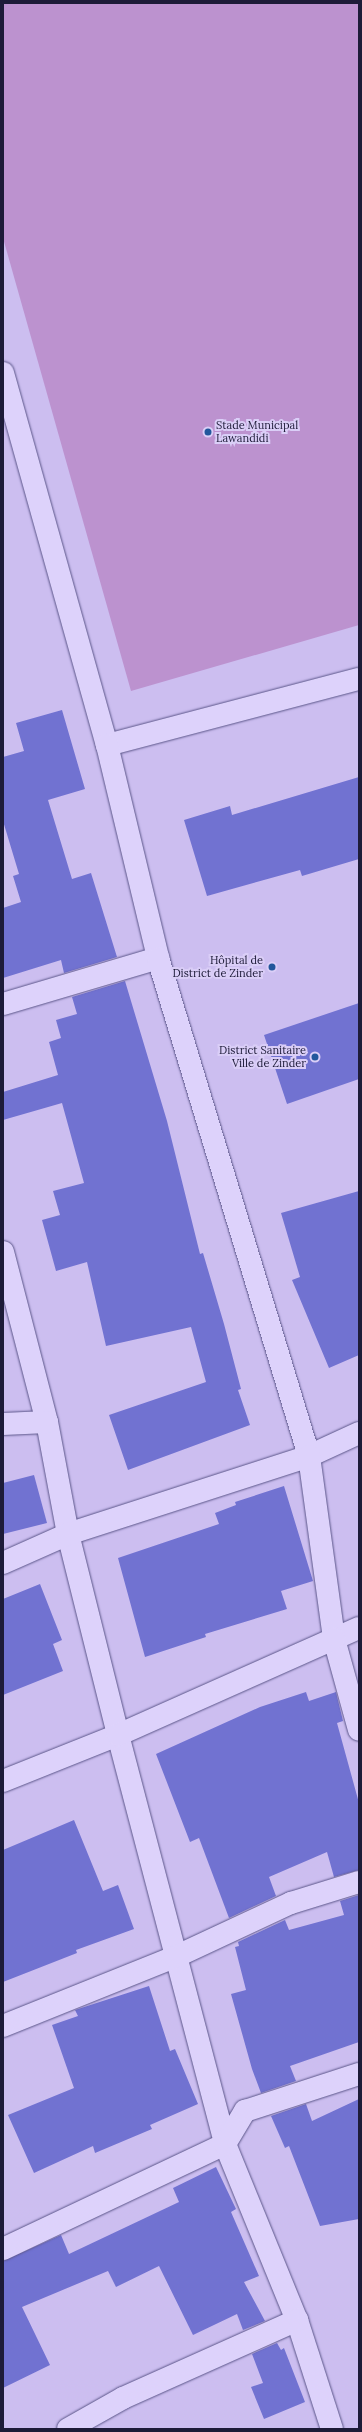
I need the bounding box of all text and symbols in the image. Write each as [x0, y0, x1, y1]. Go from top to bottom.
place label: Stade Municipal Lawandidi [216, 419, 298, 445]
marker: Stade Municipal Lawandidi [203, 427, 213, 437]
place label: Hôpital de District de Zinder [172, 954, 263, 980]
marker: Hôpital de District de Zinder [266, 961, 278, 973]
place label: District Sanitaire Ville de Zinder [219, 1044, 306, 1070]
marker: District Sanitaire Ville de Zinder [309, 1051, 321, 1063]

